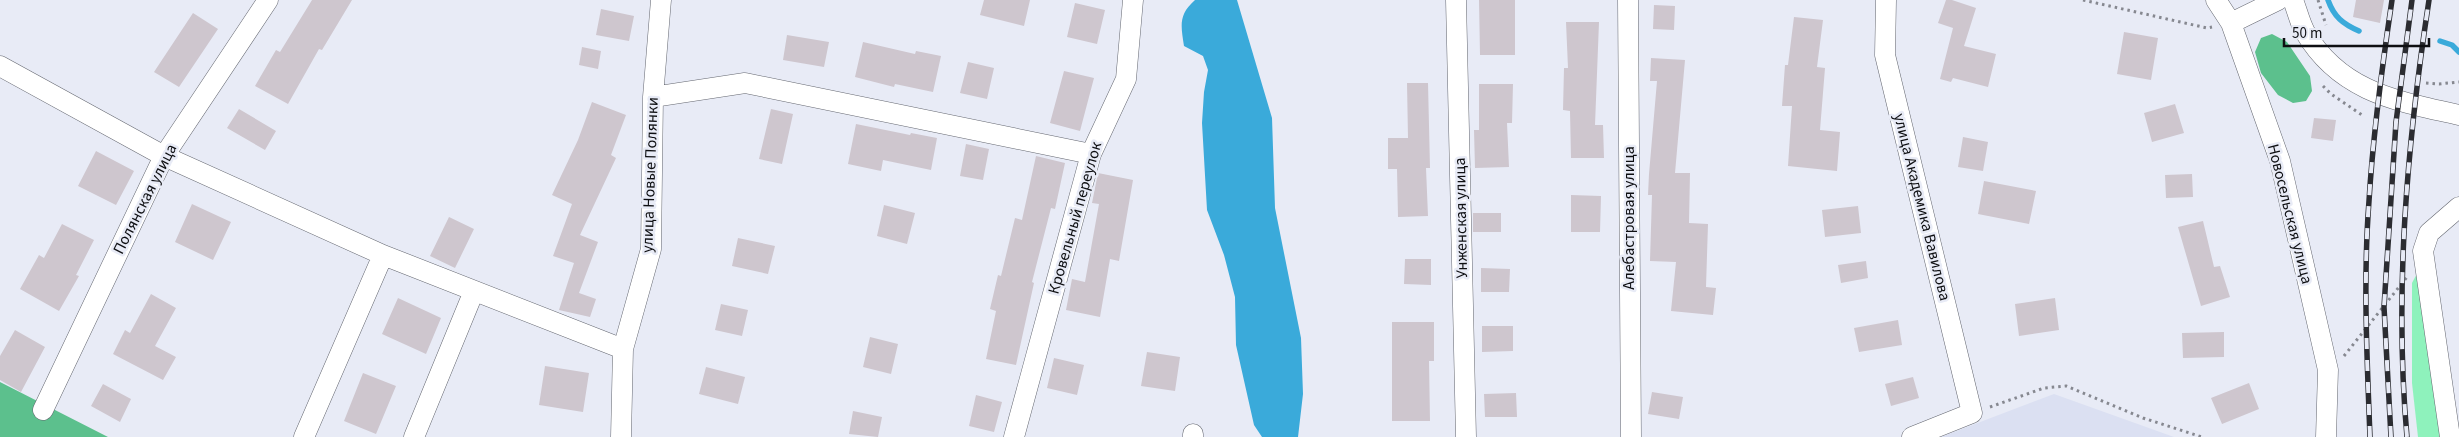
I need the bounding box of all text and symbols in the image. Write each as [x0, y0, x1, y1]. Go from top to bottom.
scale bar [2284, 15, 2429, 47]
text: 50 m [2292, 23, 2322, 44]
street label: улица Новые Полянки [636, 97, 664, 253]
street label: улица Академика Вавилова [1888, 111, 1956, 303]
street label: Кровельный переулок [1043, 139, 1107, 297]
street label: Полянская улица [108, 140, 182, 258]
street label: Новосельская улица [2262, 142, 2318, 286]
street label: Алебастровая улица [1618, 146, 1640, 290]
street label: Унженская улица [1449, 157, 1473, 279]

